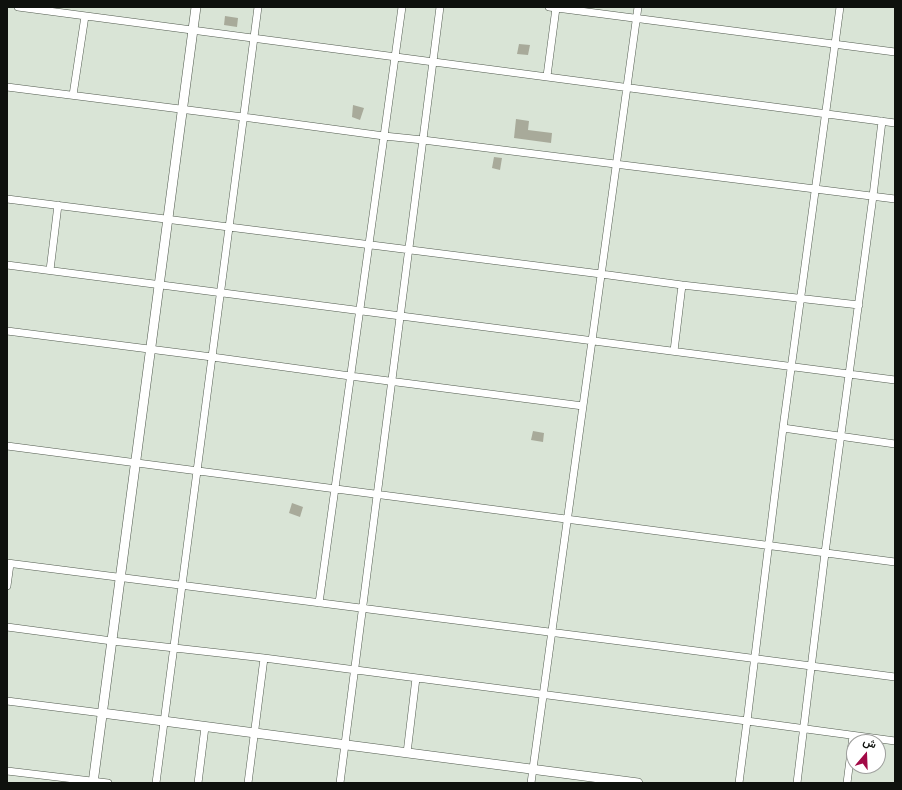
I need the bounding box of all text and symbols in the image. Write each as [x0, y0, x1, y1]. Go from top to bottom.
north arrow [846, 734, 886, 774]
text: ش [861, 735, 878, 751]

